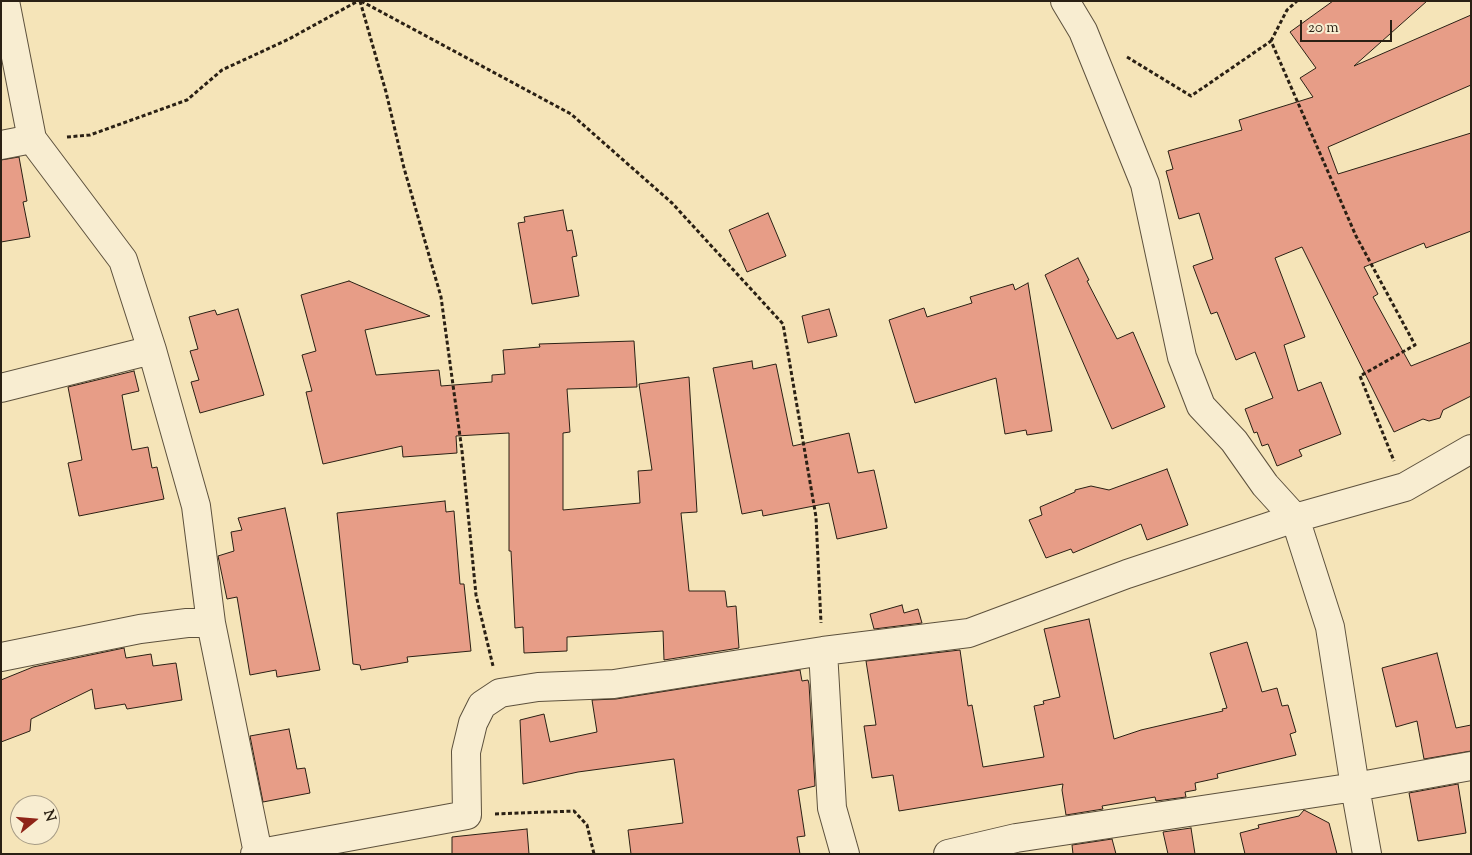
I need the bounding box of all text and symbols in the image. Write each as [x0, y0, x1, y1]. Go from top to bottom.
scale bar [1302, 10, 1394, 42]
text: 20 m [1308, 18, 1339, 39]
north arrow [10, 795, 60, 845]
text: N [37, 808, 60, 824]

